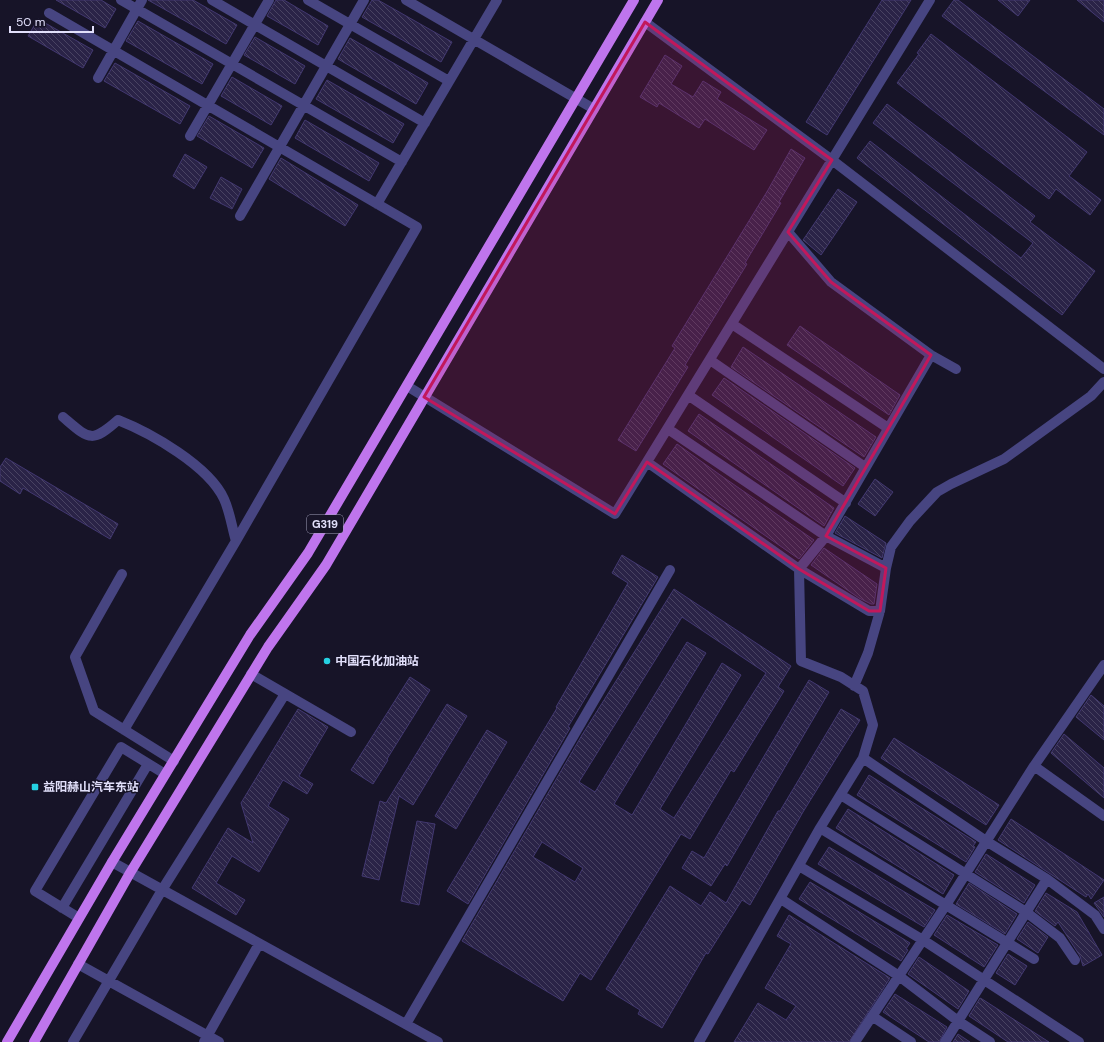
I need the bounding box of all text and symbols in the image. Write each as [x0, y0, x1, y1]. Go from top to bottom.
scale bar [10, 8, 93, 34]
text: 50 m [16, 14, 45, 30]
road number: G319 [307, 515, 343, 533]
place label: 中国石化加油站 [335, 653, 419, 669]
marker: 中国石化加油站 [322, 656, 332, 666]
place label: 益阳赫山汽车东站 [43, 779, 139, 795]
marker: 益阳赫山汽车东站 [30, 782, 40, 792]

